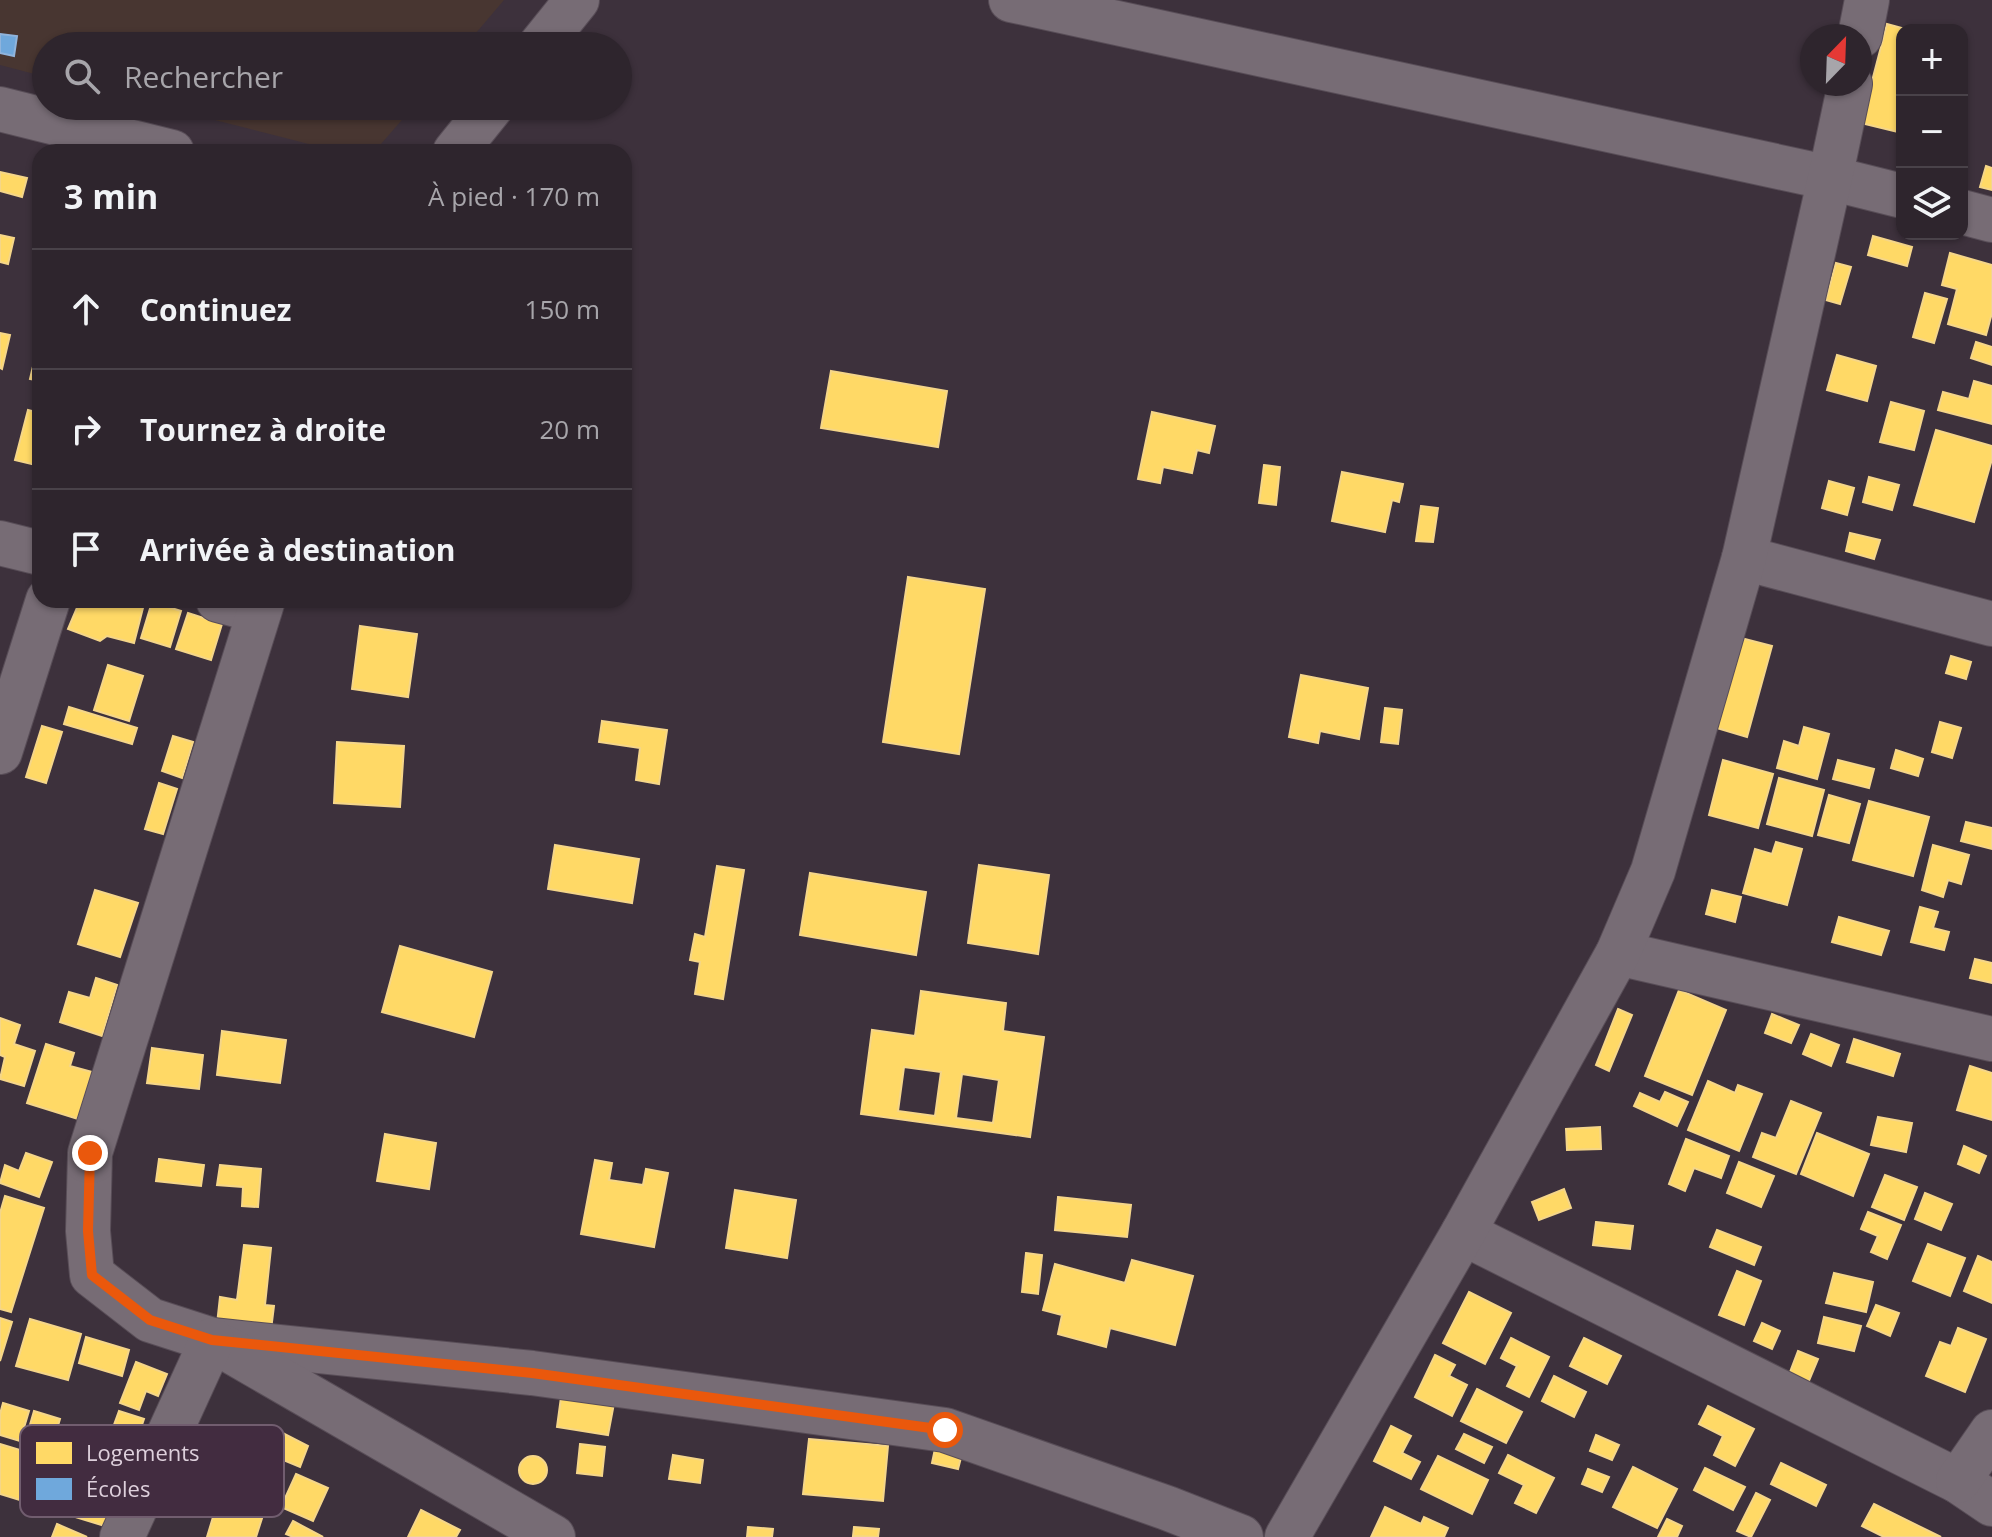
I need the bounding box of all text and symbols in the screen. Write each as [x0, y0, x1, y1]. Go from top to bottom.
north arrow [1800, 24, 1872, 96]
map controls [1896, 24, 1968, 240]
button: + [1896, 24, 1968, 96]
search box [32, 32, 632, 120]
icon: search [60, 54, 104, 98]
text: Rechercher [124, 56, 283, 97]
button: − [1896, 96, 1968, 168]
button: layers [1896, 168, 1968, 240]
text: 3 min [64, 173, 158, 219]
text: À pied · 170 m [428, 178, 600, 214]
icon: ahead [64, 287, 108, 331]
text: Continuez [140, 289, 291, 330]
text: 150 m [525, 291, 600, 327]
icon: right [64, 407, 108, 451]
text: Tournez à droite [140, 409, 386, 450]
text: 20 m [539, 411, 600, 447]
icon: arrive [64, 527, 108, 571]
text: Arrivée à destination [140, 529, 455, 570]
route end [72, 1135, 108, 1171]
route start [927, 1412, 963, 1448]
legend [20, 1425, 284, 1517]
text: Logements [86, 1437, 200, 1467]
text: Écoles [86, 1473, 150, 1503]

